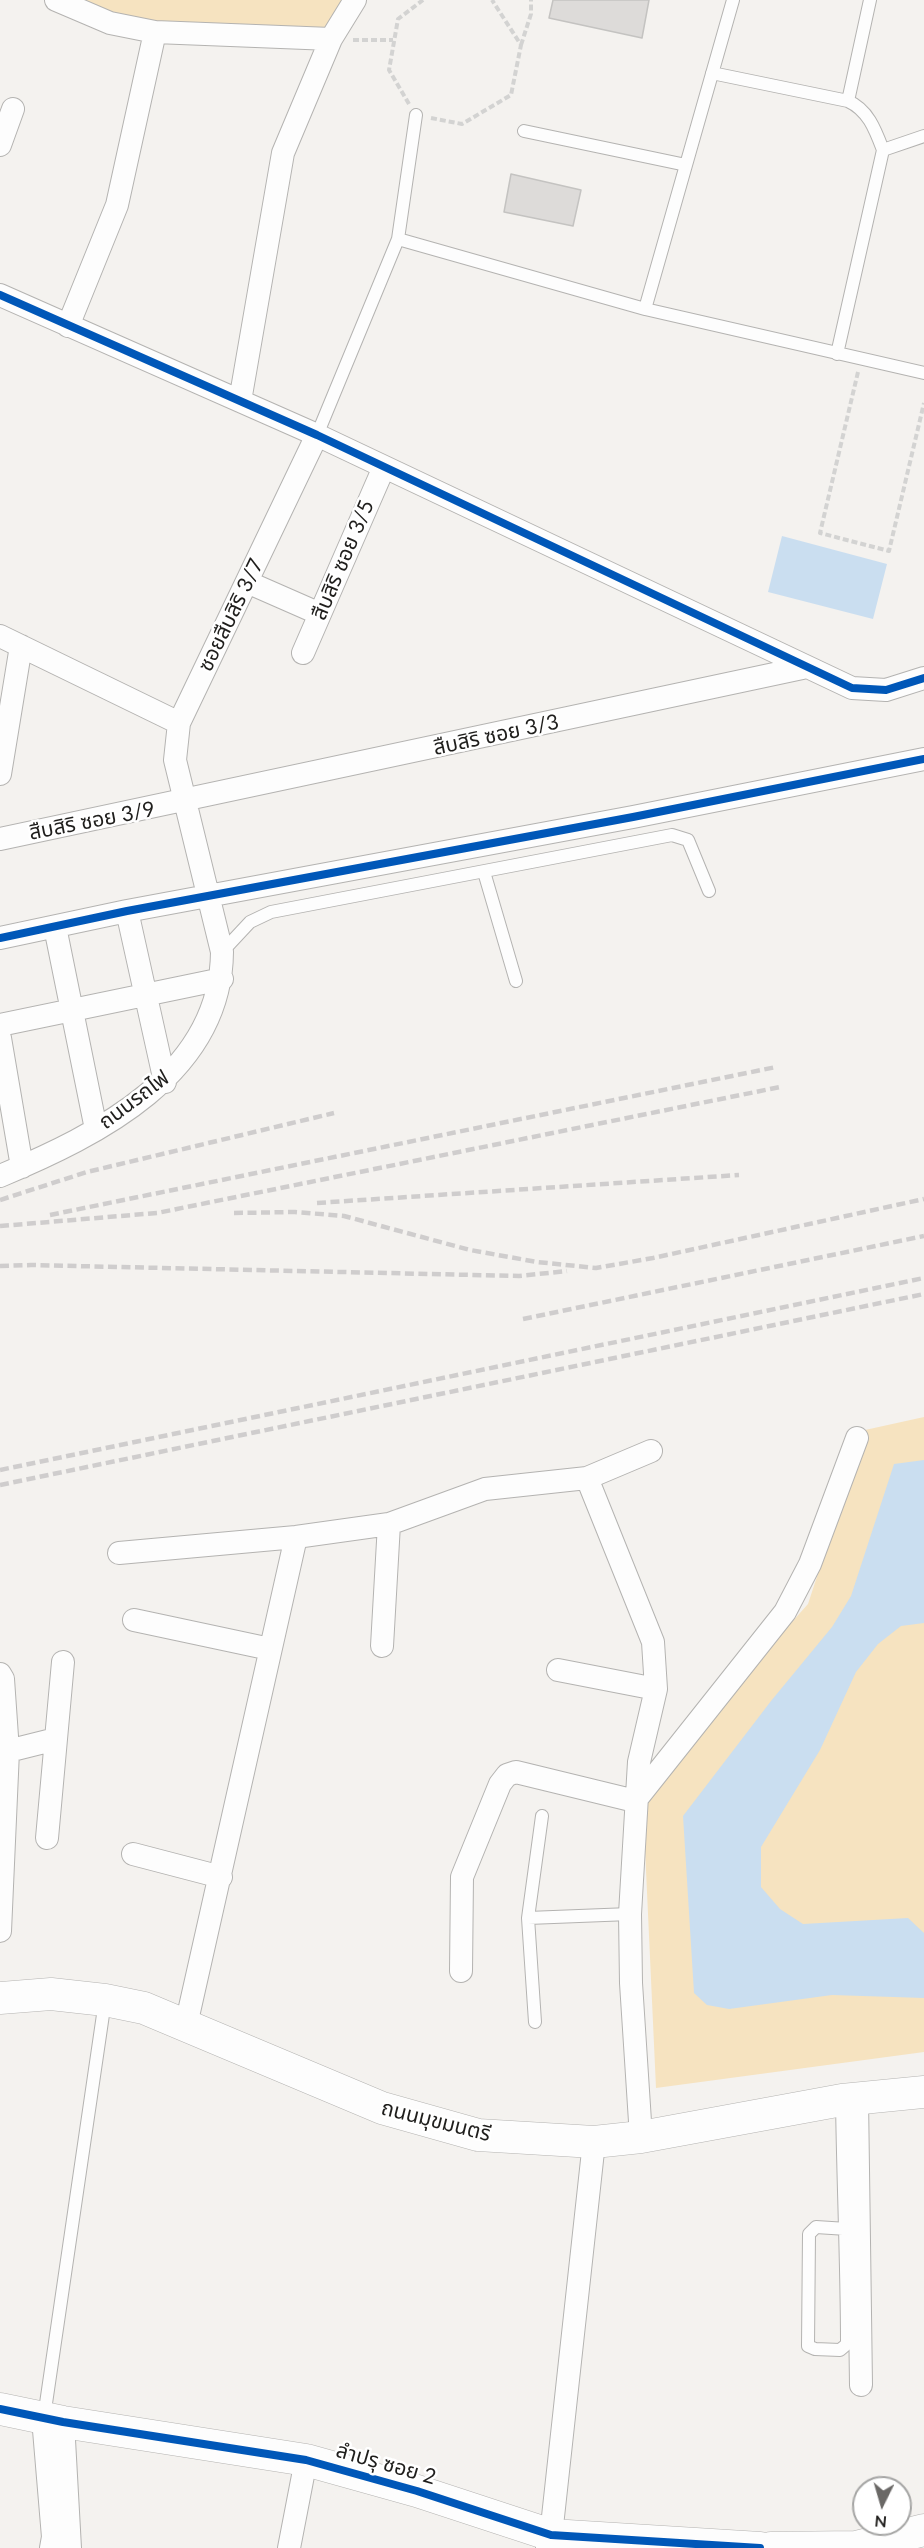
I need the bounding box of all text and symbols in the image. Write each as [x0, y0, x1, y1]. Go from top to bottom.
street label: สืบสิริ ซอย 3/5 [306, 496, 380, 624]
street label: ซอยสืบสิริ 3/7 [193, 554, 269, 676]
street label: สืบสิริ ซอย 3/3 [431, 709, 561, 761]
street label: สืบสิริ ซอย 3/9 [27, 796, 157, 846]
street label: ถนนรถไฟ [94, 1065, 174, 1135]
street label: ถนนมุขมนตรี [379, 2095, 493, 2147]
street label: ลำปรุ ซอย 2 [333, 2438, 439, 2490]
north arrow [852, 2476, 912, 2536]
text: N [874, 2512, 888, 2532]

